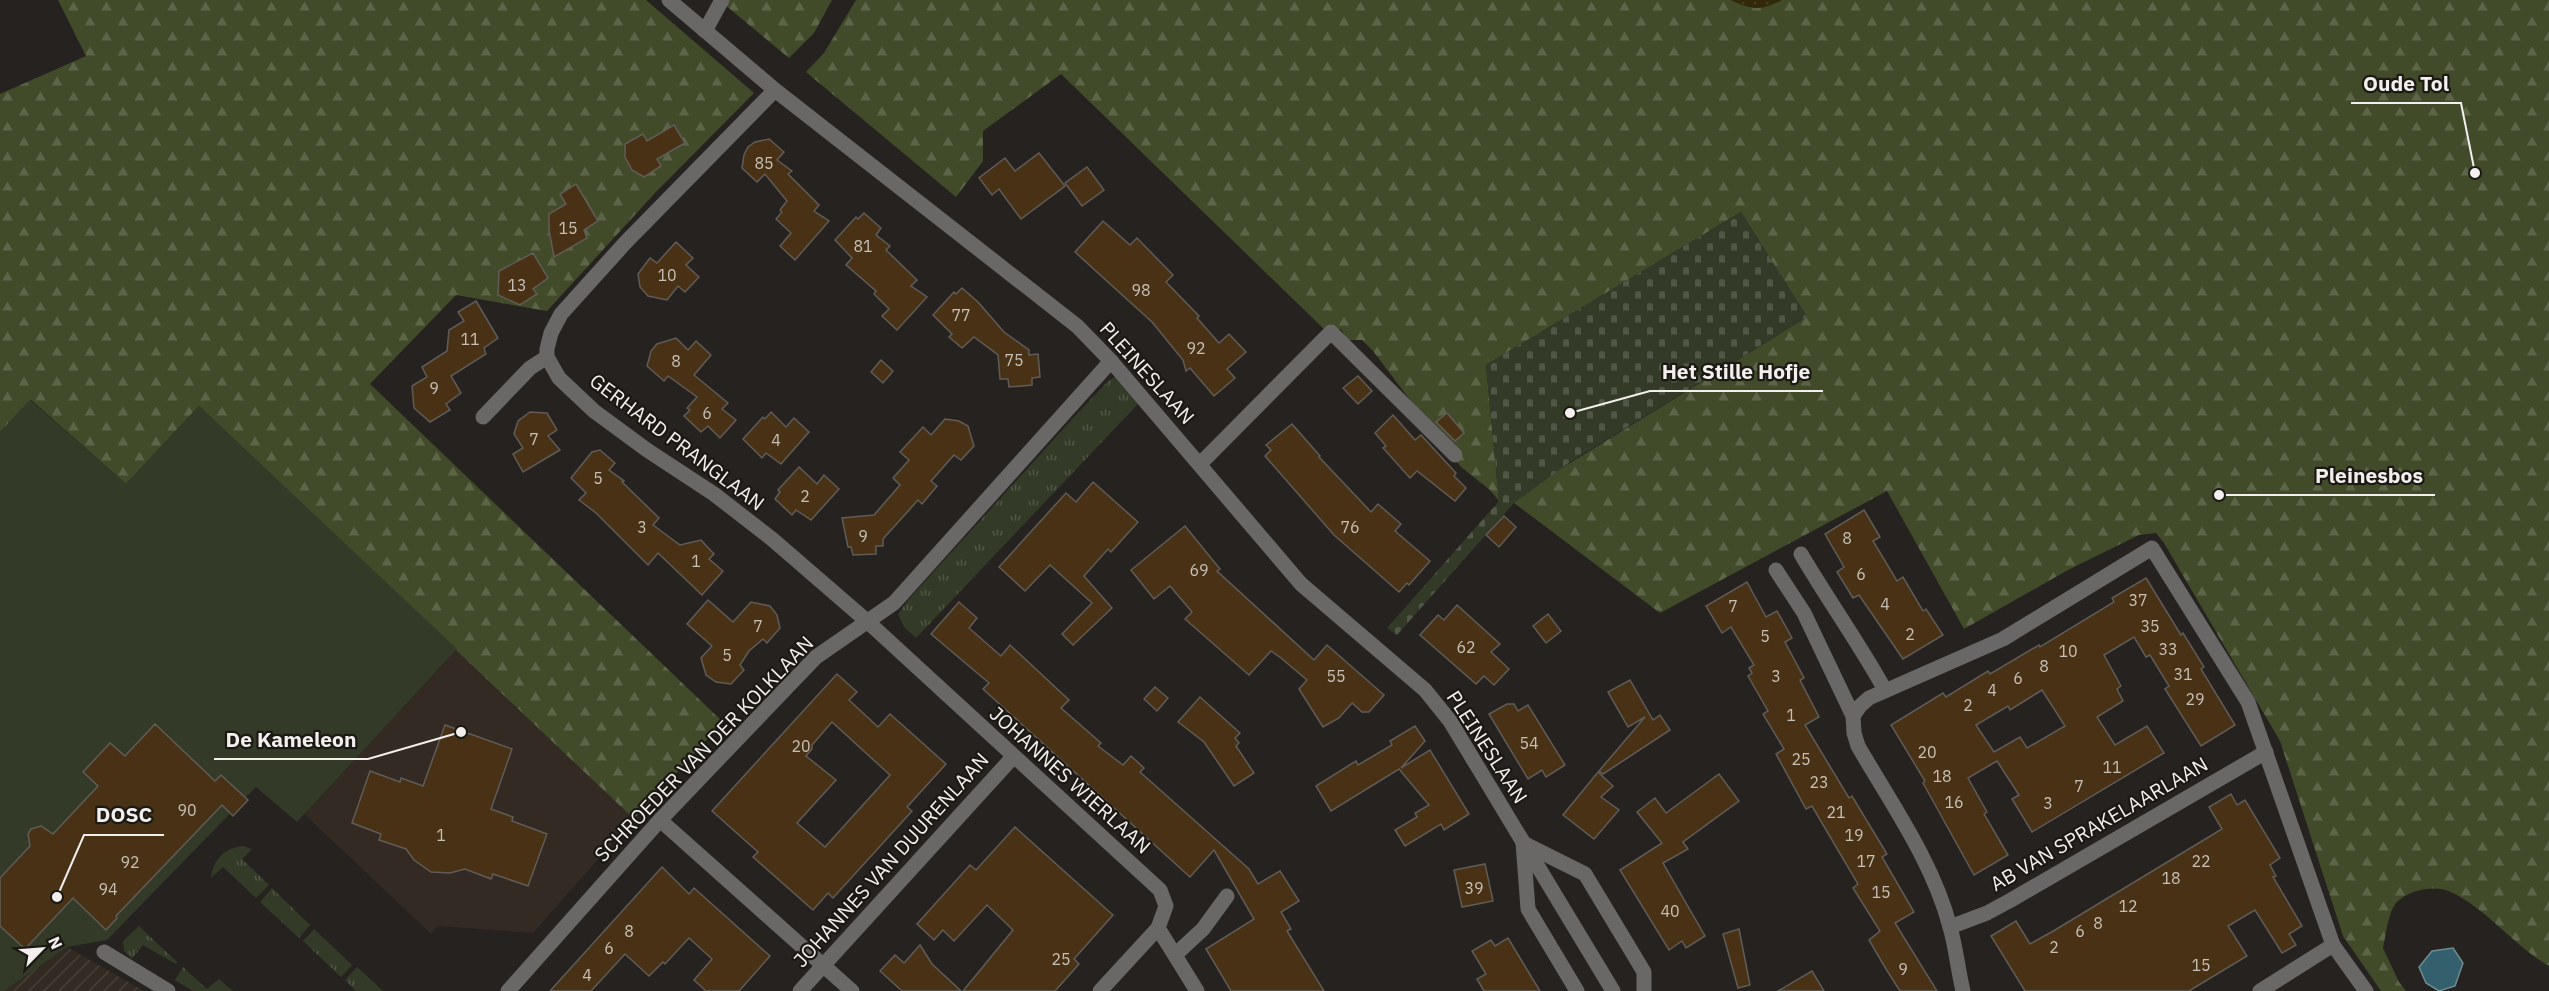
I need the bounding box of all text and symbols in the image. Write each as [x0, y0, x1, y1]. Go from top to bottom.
callout: Oude Tol [2351, 64, 2461, 103]
text: Oude Tol [2363, 69, 2449, 97]
house number: 85 [754, 153, 774, 173]
house number: 15 [558, 218, 578, 238]
house number: 81 [853, 236, 873, 256]
house number: 10 [657, 265, 677, 285]
house number: 13 [507, 275, 527, 295]
house number: 98 [1131, 280, 1151, 300]
house number: 77 [951, 305, 971, 325]
street label: PLEINESLAAN [1094, 315, 1201, 430]
house number: 11 [460, 329, 480, 349]
house number: 92 [1186, 338, 1206, 358]
house number: 75 [1004, 350, 1024, 370]
house number: 8 [671, 351, 681, 371]
callout: Het Stille Hofje [1650, 352, 1823, 391]
text: Het Stille Hofje [1662, 357, 1811, 385]
street label: GERHARD PRANGLAAN [584, 367, 770, 516]
house number: 9 [429, 378, 439, 398]
house number: 6 [702, 403, 712, 423]
house number: 7 [529, 429, 539, 449]
house number: 4 [771, 430, 781, 450]
callout: Pleinesbos [2303, 456, 2435, 495]
text: Pleinesbos [2315, 461, 2423, 489]
house number: 5 [593, 468, 603, 488]
house number: 2 [800, 486, 810, 506]
house number: 3 [637, 517, 647, 537]
house number: 76 [1340, 517, 1360, 537]
house number: 9 [858, 526, 868, 546]
house number: 8 [1842, 528, 1852, 548]
house number: 1 [691, 551, 701, 571]
house number: 69 [1189, 560, 1209, 580]
house number: 6 [1856, 564, 1866, 584]
house number: 37 [2128, 590, 2148, 610]
house number: 4 [1880, 594, 1890, 614]
house number: 7 [1728, 596, 1738, 616]
house number: 7 [753, 616, 763, 636]
house number: 35 [2140, 616, 2160, 636]
house number: 2 [1905, 624, 1915, 644]
house number: 5 [1760, 626, 1770, 646]
street label: SCHROEDER VAN DER KOLKLAAN [588, 630, 819, 868]
house number: 62 [1456, 637, 1476, 657]
house number: 33 [2158, 639, 2178, 659]
house number: 10 [2058, 641, 2078, 661]
house number: 5 [722, 645, 732, 665]
house number: 8 [2039, 656, 2049, 676]
house number: 31 [2173, 664, 2193, 684]
house number: 55 [1326, 666, 1346, 686]
house number: 3 [1771, 666, 1781, 686]
house number: 6 [2013, 668, 2023, 688]
house number: 4 [1987, 680, 1997, 700]
street label: PLEINESLAAN [1441, 685, 1534, 808]
house number: 29 [2185, 689, 2205, 709]
house number: 2 [1963, 695, 1973, 715]
street label: JOHANNES WIERLAAN [984, 700, 1157, 859]
house number: 1 [1786, 705, 1796, 725]
callout: De Kameleon [214, 720, 368, 759]
text: De Kameleon [226, 725, 356, 753]
house number: 54 [1519, 733, 1539, 753]
house number: 20 [791, 736, 811, 756]
house number: 20 [1917, 742, 1937, 762]
street label: JOHANNES VAN DUURENLAAN [787, 746, 994, 973]
house number: 25 [1791, 749, 1811, 769]
street label: AB VAN SPRAKELAARLAAN [1985, 750, 2212, 897]
house number: 11 [2102, 757, 2122, 777]
house number: 18 [1932, 766, 1952, 786]
house number: 23 [1809, 772, 1829, 792]
house number: 7 [2074, 776, 2084, 796]
house number: 16 [1944, 792, 1964, 812]
house number: 3 [2043, 793, 2053, 813]
callout: DOSC [84, 796, 164, 835]
text: DOSC [96, 800, 152, 828]
house number: 90 [177, 800, 197, 820]
house number: 21 [1826, 802, 1846, 822]
house number: 1 [436, 825, 446, 845]
house number: 19 [1844, 825, 1864, 845]
house number: 17 [1856, 851, 1876, 871]
house number: 22 [2191, 851, 2211, 871]
house number: 92 [120, 852, 140, 872]
house number: 18 [2161, 868, 2181, 888]
house number: 39 [1464, 878, 1484, 898]
house number: 94 [98, 879, 118, 899]
house number: 15 [1871, 882, 1891, 902]
house number: 12 [2118, 896, 2138, 916]
house number: 40 [1660, 901, 1680, 921]
house number: 8 [2093, 913, 2103, 933]
north arrow [12, 919, 72, 979]
house number: 8 [624, 921, 634, 941]
house number: 6 [2075, 921, 2085, 941]
text: N [44, 933, 67, 952]
house number: 2 [2049, 937, 2059, 957]
house number: 6 [604, 938, 614, 958]
house number: 25 [1051, 949, 1071, 969]
house number: 15 [2191, 955, 2211, 975]
house number: 9 [1898, 959, 1908, 979]
house number: 4 [582, 965, 592, 985]

